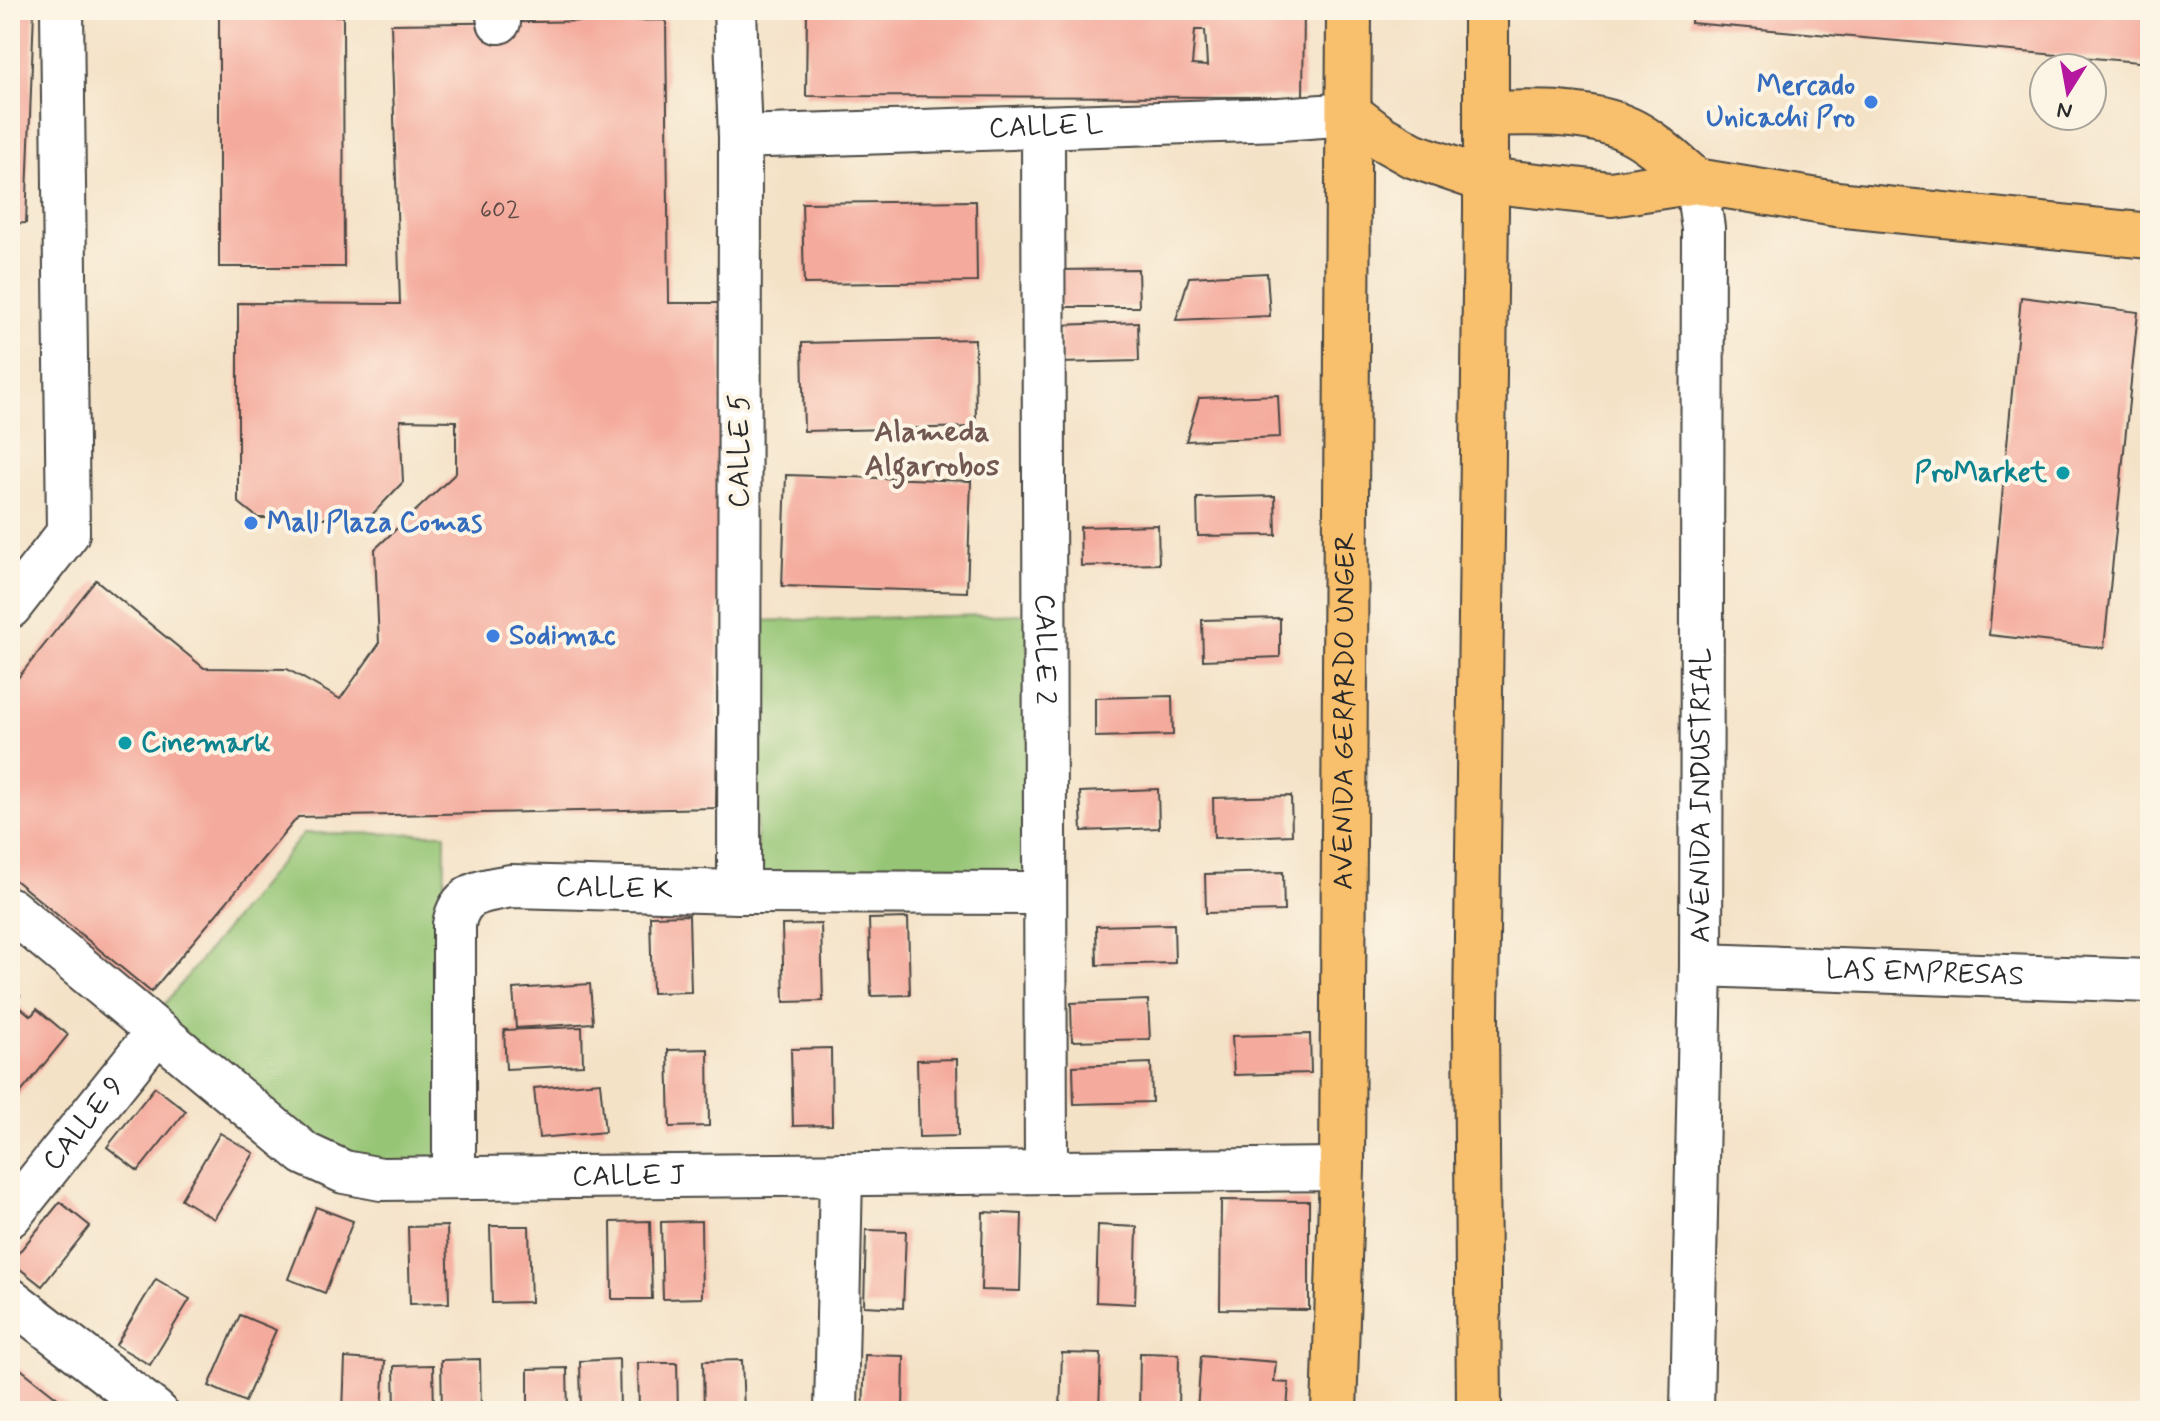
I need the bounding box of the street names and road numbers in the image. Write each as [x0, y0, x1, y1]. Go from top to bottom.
street label: CALLE L [988, 106, 1104, 147]
street label: CALLE 5 [722, 394, 759, 508]
street label: AVENIDA GERARDO UNGER [1325, 532, 1364, 890]
street label: CALLE 2 [1026, 594, 1063, 705]
street label: AVENIDA INDUSTRIAL [1683, 647, 1720, 943]
street label: CALLE K [555, 869, 673, 909]
street label: LAS EMPRESAS [1825, 951, 2025, 995]
street label: CALLE 9 [35, 1069, 133, 1179]
street label: CALLE J [572, 1157, 686, 1196]

